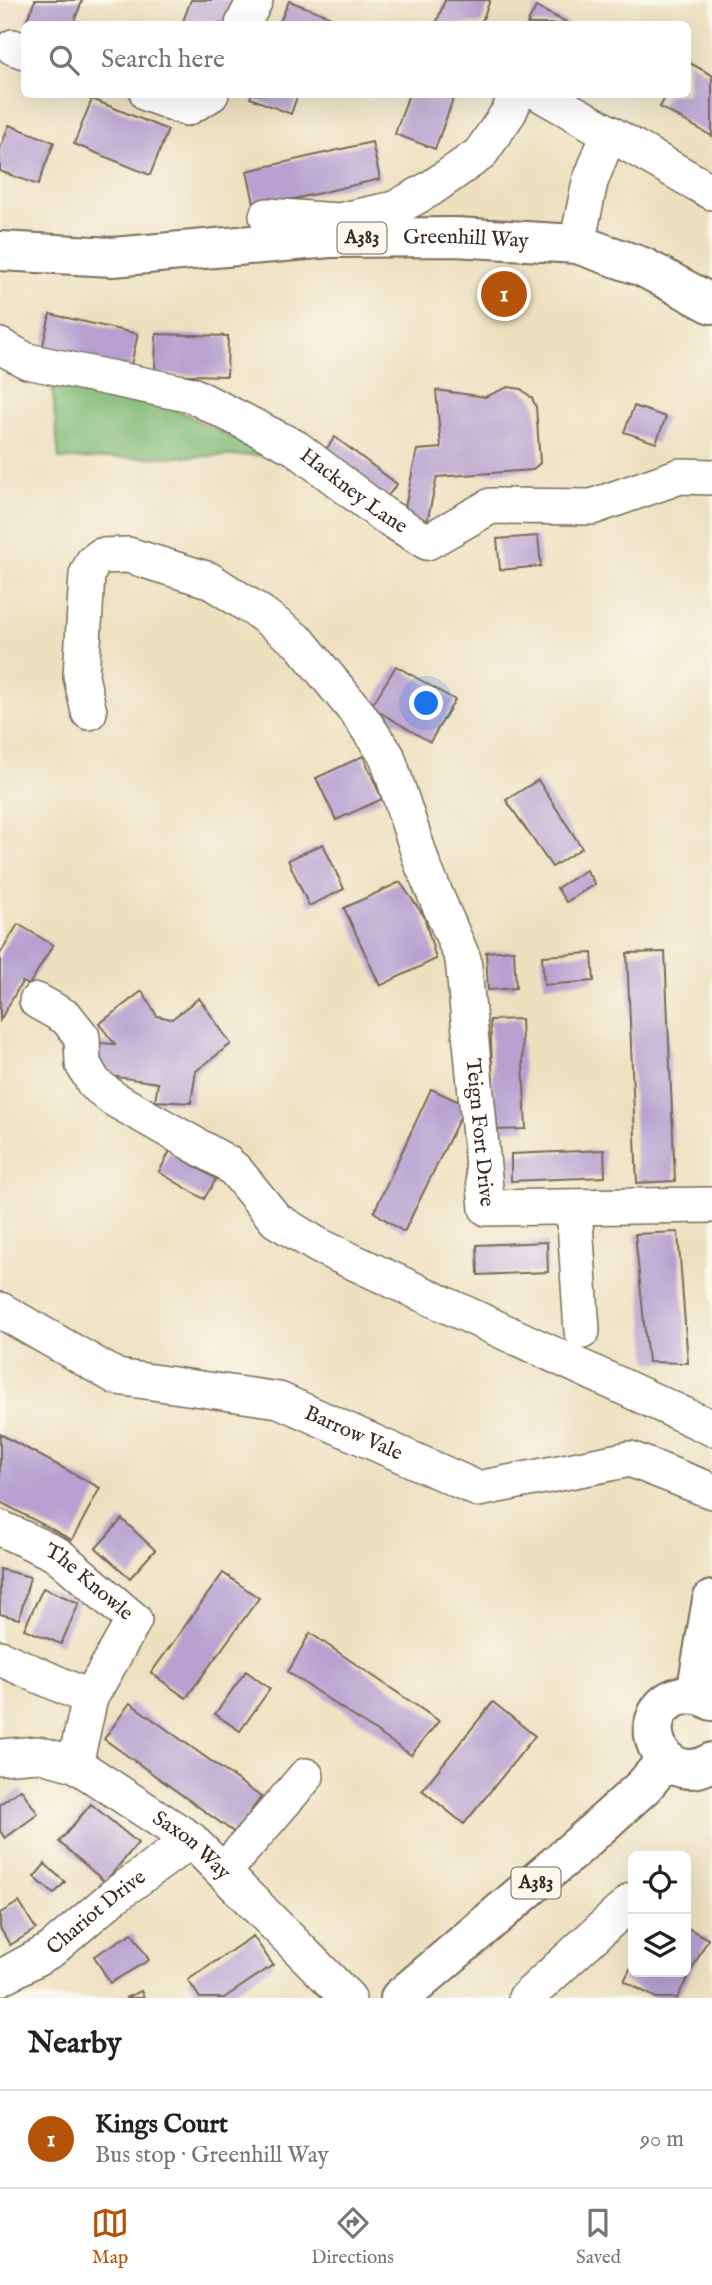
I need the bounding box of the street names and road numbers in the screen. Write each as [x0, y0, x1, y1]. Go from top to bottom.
road number: A383 [338, 222, 386, 254]
street label: Greenhill Way [403, 223, 530, 255]
street label: Hackney Lane [294, 442, 413, 540]
street label: Teign Fort Drive [459, 1057, 500, 1208]
street label: Barrow Vale [300, 1400, 407, 1467]
street label: The Knowle [41, 1537, 139, 1627]
street label: Saxon Way [147, 1805, 237, 1886]
street label: Chariot Drive [41, 1864, 151, 1961]
road number: A383 [512, 1868, 560, 1898]

